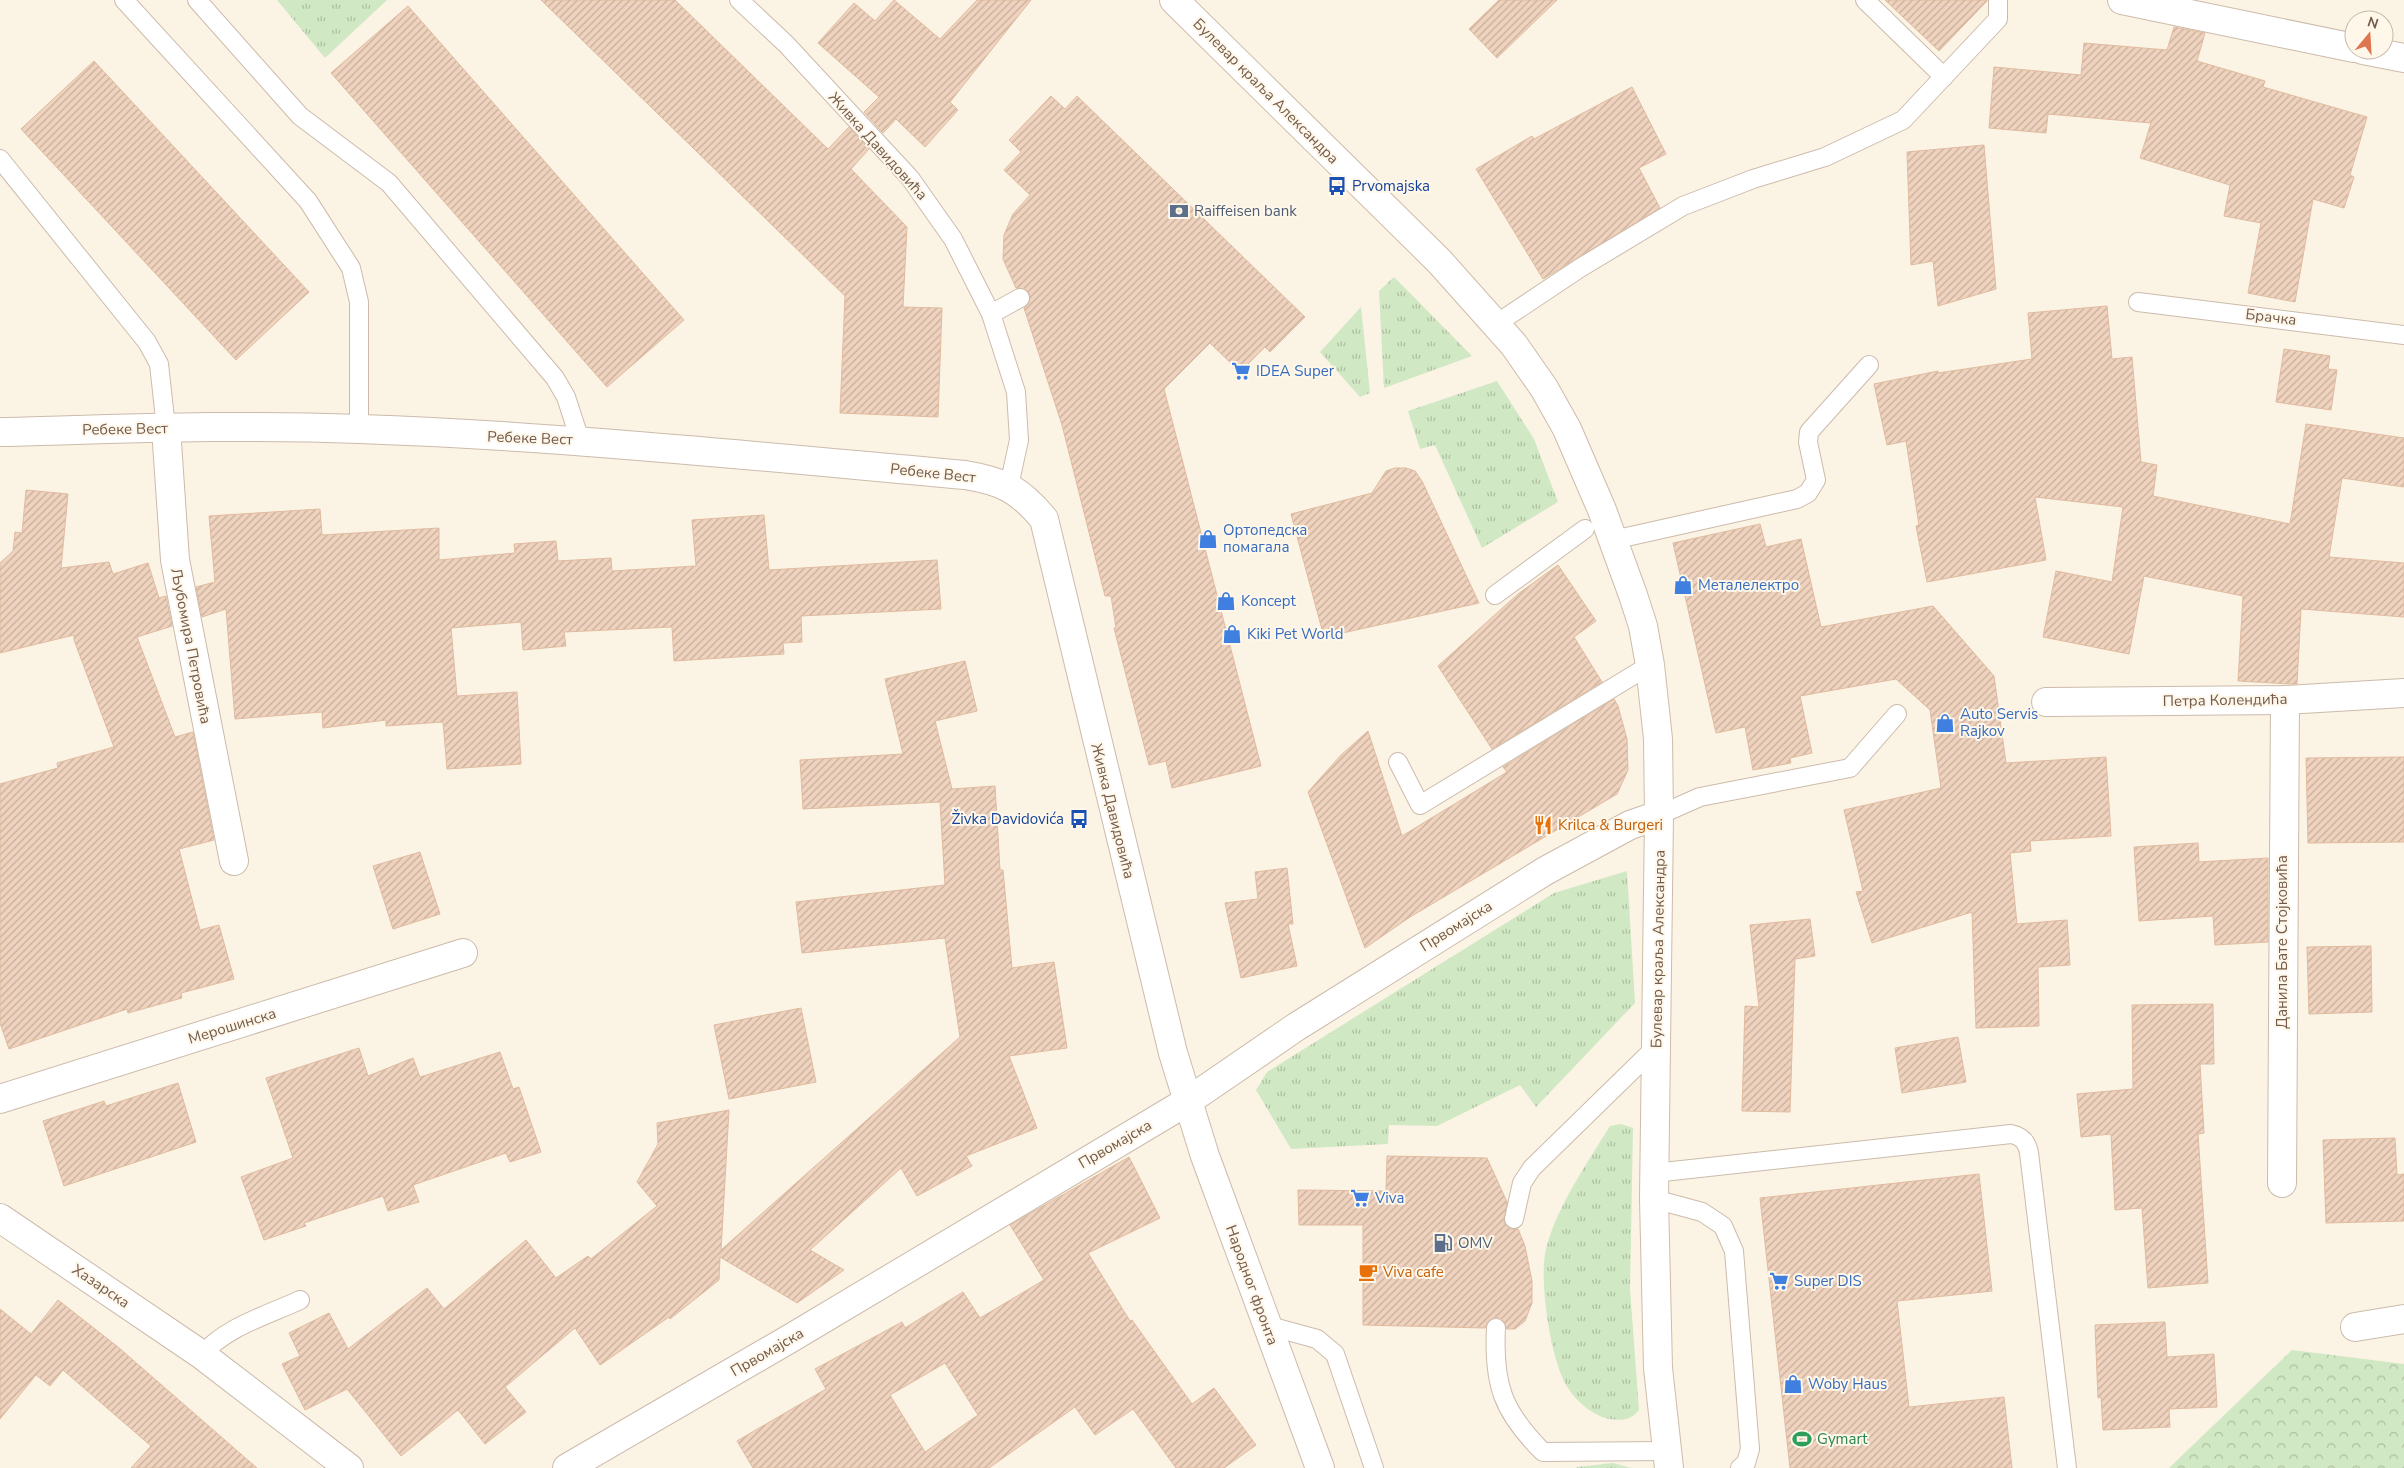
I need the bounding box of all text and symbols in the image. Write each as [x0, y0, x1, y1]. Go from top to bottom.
north arrow [2344, 10, 2394, 60]
text: N [2365, 12, 2381, 34]
street label: Булевар краља Александра [1189, 14, 1343, 168]
street label: Живка Давидовића [824, 88, 932, 204]
bus stop icon: Prvomajska [1326, 175, 1348, 197]
place label: Prvomajska [1352, 176, 1430, 196]
bank icon: Raiffeisen bank [1168, 200, 1190, 222]
place label: Raiffeisen bank [1194, 201, 1297, 221]
street label: Брачка [2244, 304, 2298, 330]
supermarket icon: IDEA Super [1230, 360, 1252, 382]
place label: IDEA Super [1256, 361, 1335, 381]
street label: Ребеке Вест [82, 418, 168, 440]
street label: Ребеке Вест [487, 427, 574, 450]
street label: Ребеке Вест [889, 459, 977, 487]
place label: Ортопедска помагала [1223, 520, 1307, 557]
shop icon: Ортопедска помагала [1197, 528, 1219, 550]
street label: Љубомира Петровића [166, 566, 216, 726]
shop icon: Металелектро [1672, 574, 1694, 596]
place label: Металелектро [1698, 575, 1799, 595]
shop icon: Koncept [1215, 590, 1237, 612]
place label: Koncept [1241, 591, 1297, 611]
shop icon: Kiki Pet World [1221, 623, 1243, 645]
place label: Kiki Pet World [1247, 624, 1343, 644]
street label: Петра Колендића [2162, 689, 2288, 711]
place label: Auto Servis Rajkov [1960, 704, 2038, 741]
shop icon: Auto Servis Rajkov [1934, 712, 1956, 734]
street label: Живка Давидовића [1086, 741, 1140, 881]
bus stop icon: Živka Davidovića [1068, 808, 1090, 830]
place label: Živka Davidovića [952, 809, 1064, 829]
restaurant icon: Krilca & Burgeri [1532, 814, 1554, 836]
place label: Krilca & Burgeri [1558, 815, 1663, 835]
street label: Булевар краља Александра [1646, 850, 1670, 1048]
street label: Данила Бате Стојковића [2272, 855, 2292, 1029]
street label: Првомајска [1416, 896, 1496, 956]
street label: Мерошинска [186, 1003, 278, 1049]
street label: Првомајска [1075, 1115, 1155, 1173]
supermarket icon: Viva [1349, 1187, 1371, 1209]
place label: Viva [1374, 1188, 1404, 1208]
street label: Народног фронта [1221, 1222, 1283, 1348]
fuel station icon: OMV [1432, 1232, 1454, 1254]
place label: OMV [1458, 1233, 1493, 1253]
street label: Хазарска [68, 1259, 134, 1313]
cafe icon: Viva cafe [1357, 1261, 1379, 1283]
place label: Viva cafe [1382, 1262, 1444, 1282]
supermarket icon: Super DIS [1768, 1270, 1790, 1292]
place label: Super DIS [1794, 1271, 1862, 1291]
street label: Првомајска [727, 1323, 807, 1381]
shop icon: Woby Haus [1782, 1373, 1804, 1395]
place label: Woby Haus [1808, 1374, 1887, 1394]
sports icon: Gymart [1791, 1428, 1813, 1450]
place label: Gymart [1817, 1429, 1868, 1449]

